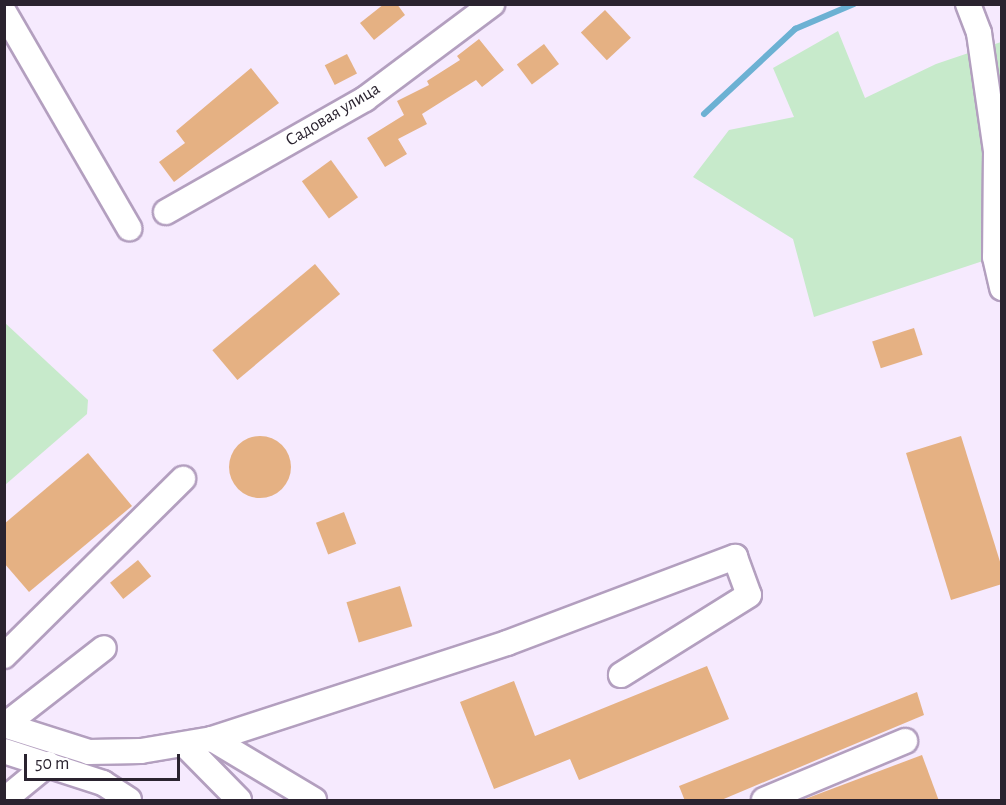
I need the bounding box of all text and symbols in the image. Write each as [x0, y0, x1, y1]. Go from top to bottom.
street label: Садовая улица [282, 78, 384, 152]
scale bar [27, 742, 183, 780]
text: 50 m [35, 755, 69, 773]

